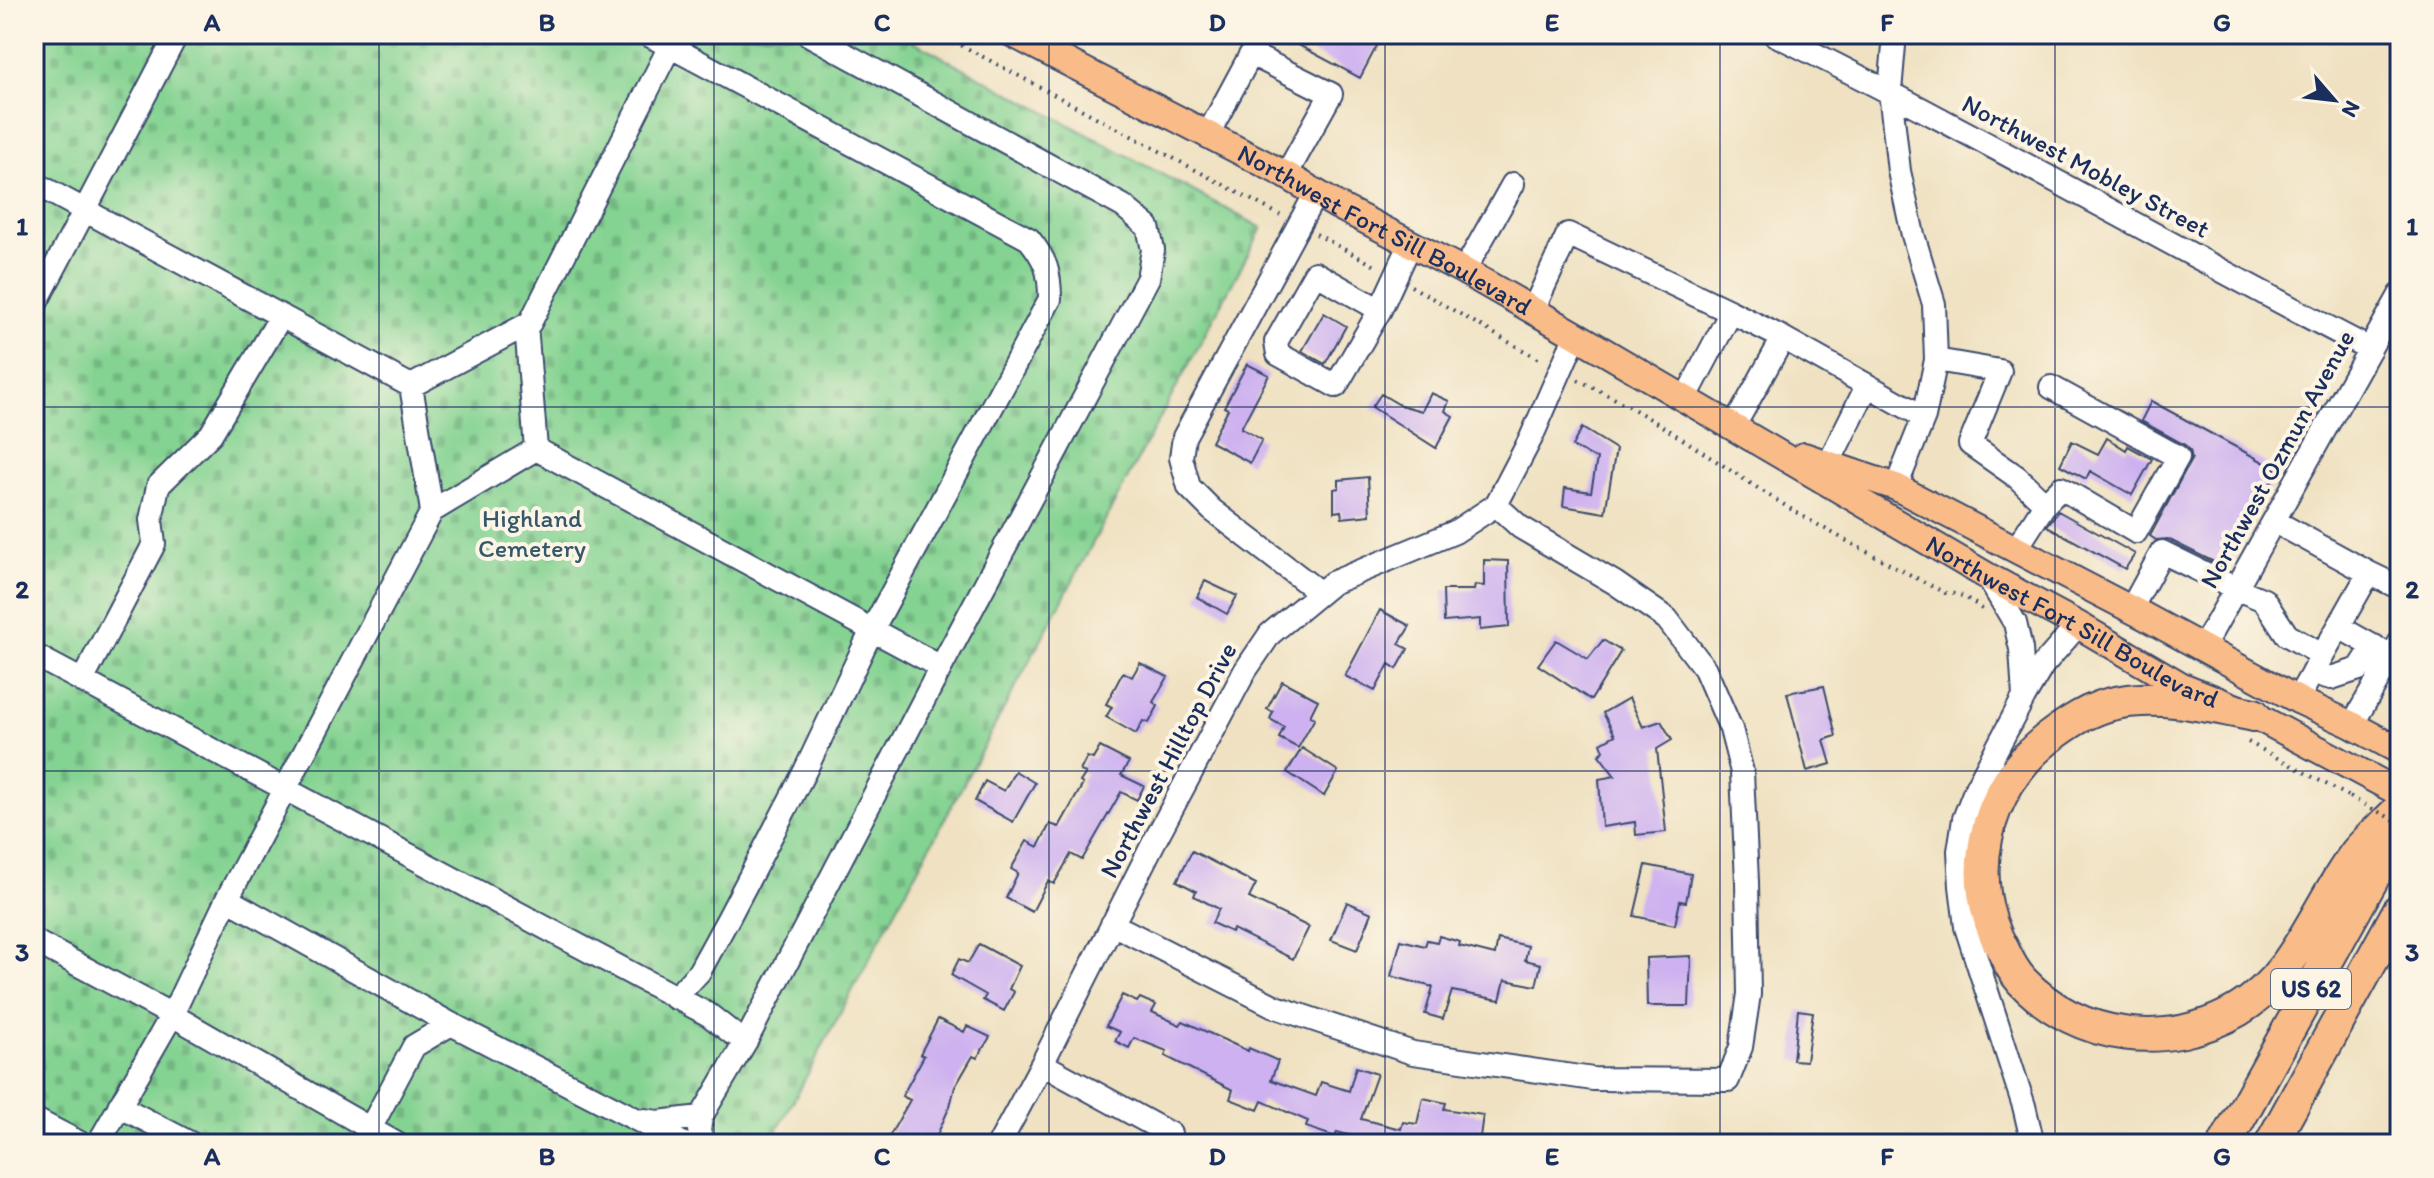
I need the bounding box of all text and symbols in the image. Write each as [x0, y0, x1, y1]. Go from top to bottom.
text: A [203, 6, 221, 38]
text: B [539, 6, 556, 38]
text: C [874, 6, 891, 38]
text: D [1208, 6, 1226, 38]
text: E [1545, 6, 1559, 38]
text: F [1880, 6, 1894, 38]
text: G [2213, 6, 2231, 38]
north arrow [2294, 60, 2374, 140]
street label: Northwest Mobley Street [1957, 87, 2216, 245]
text: N [2336, 96, 2367, 122]
street label: Northwest Fort Sill Boulevard [1232, 137, 1537, 322]
text: 1 [16, 210, 28, 242]
text: 1 [2406, 210, 2418, 242]
street label: Northwest Ozmun Avenue [2193, 324, 2361, 594]
park label: Highland Cemetery [478, 502, 586, 564]
street label: Northwest Fort Sill Boulevard [1920, 528, 2223, 715]
text: 2 [15, 573, 29, 605]
text: 2 [2405, 573, 2419, 605]
street label: Northwest Hilltop Drive [1092, 637, 1244, 883]
text: 3 [15, 936, 29, 968]
text: 3 [2405, 936, 2419, 968]
road number: US 62 [2271, 969, 2351, 1009]
text: A [203, 1140, 221, 1172]
text: B [539, 1140, 556, 1172]
text: C [874, 1140, 891, 1172]
text: D [1208, 1140, 1226, 1172]
text: E [1545, 1140, 1559, 1172]
text: F [1880, 1140, 1894, 1172]
text: G [2213, 1140, 2231, 1172]

